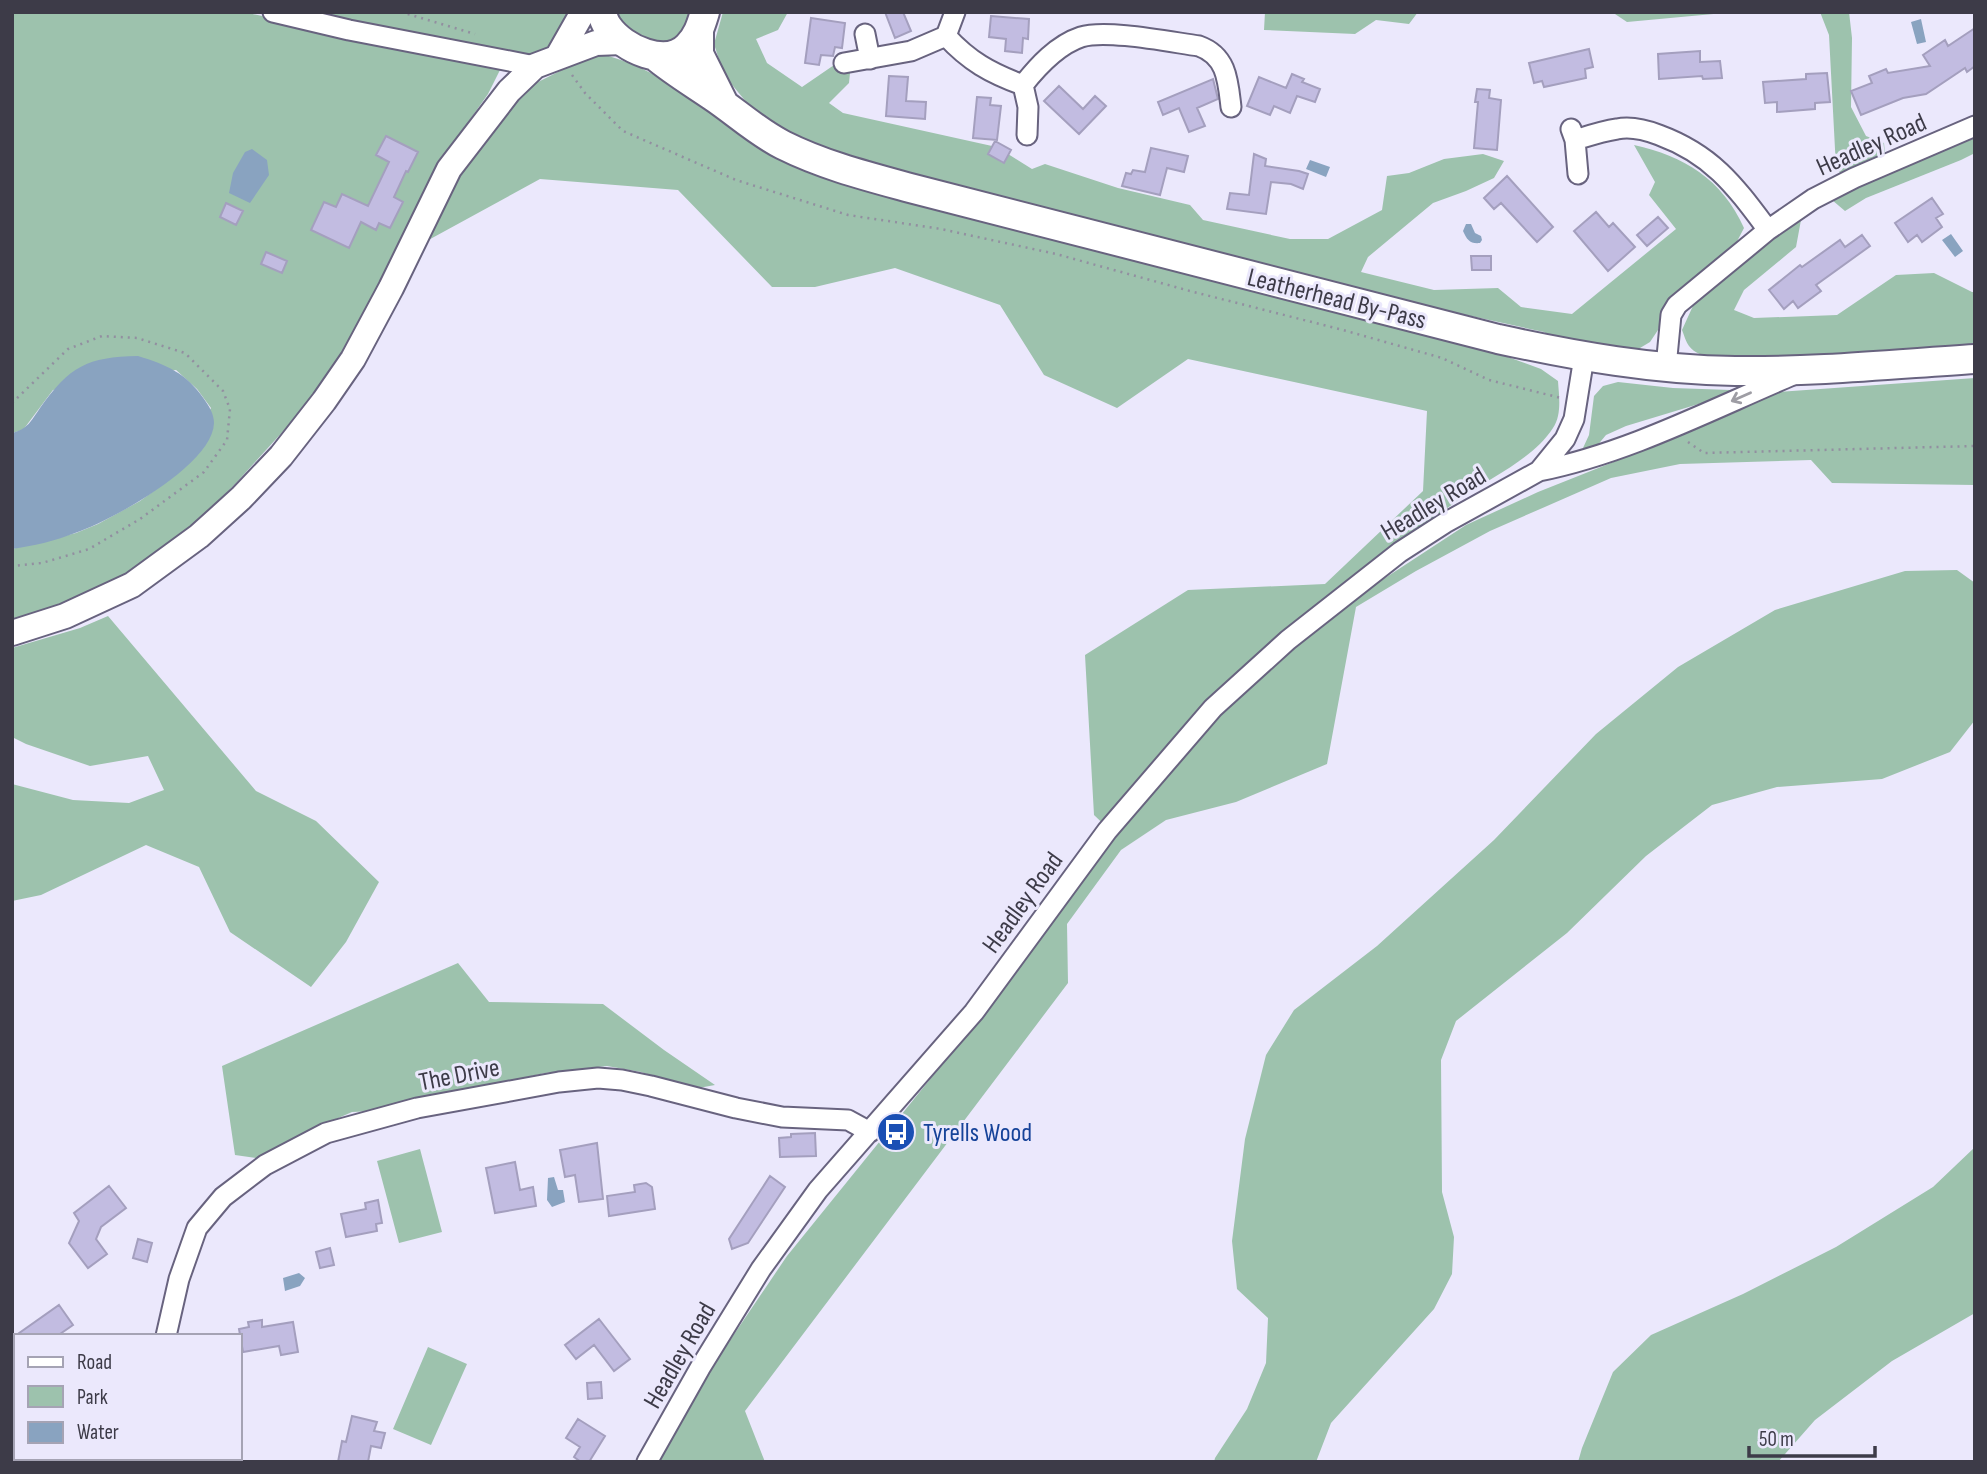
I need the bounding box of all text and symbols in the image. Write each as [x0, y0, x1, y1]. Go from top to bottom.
street label: Headley Road [1812, 107, 1931, 183]
street label: Leatherhead By-Pass [1244, 262, 1429, 337]
one-way arrow [1730, 391, 1752, 404]
street label: Headley Road [1376, 461, 1492, 548]
street label: Headley Road [976, 846, 1070, 959]
street label: The Drive [416, 1052, 502, 1098]
bus stop icon: Tyrells Wood [875, 1111, 917, 1153]
place label: Tyrells Wood [923, 1118, 1032, 1149]
street label: Headley Road [638, 1297, 723, 1414]
legend [14, 1334, 242, 1460]
text: Road [77, 1350, 112, 1375]
text: Park [77, 1385, 108, 1410]
scale bar [1749, 1414, 1875, 1458]
text: Water [77, 1420, 119, 1445]
text: 50 m [1759, 1427, 1794, 1452]

